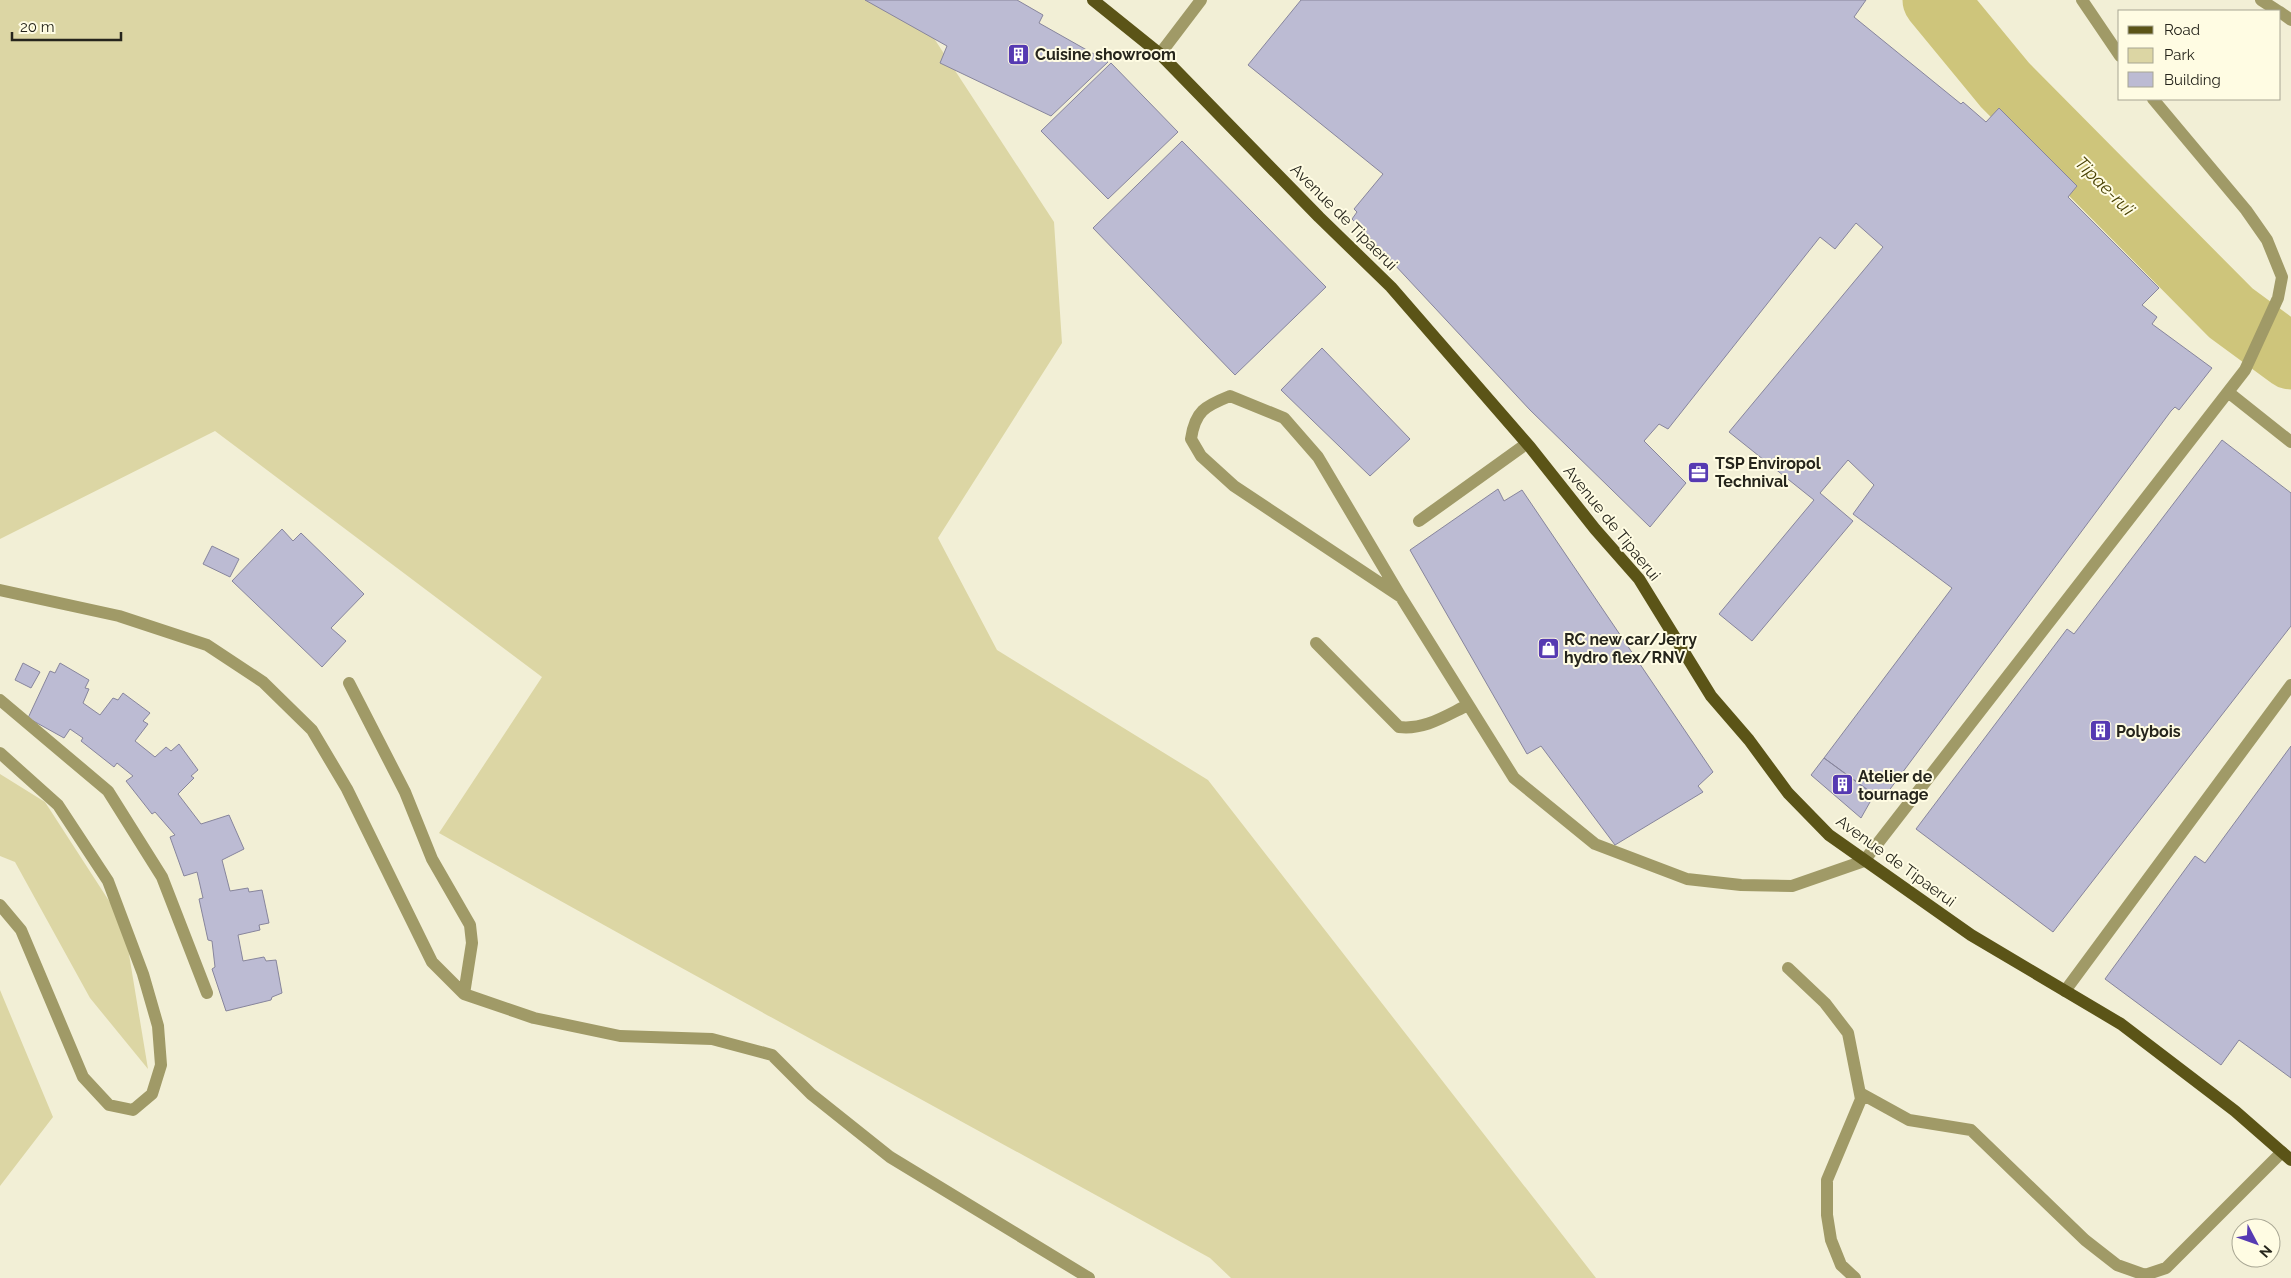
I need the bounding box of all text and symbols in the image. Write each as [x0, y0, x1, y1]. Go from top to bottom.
scale bar [12, 10, 121, 42]
legend [2118, 10, 2281, 100]
text: 20 m [20, 18, 55, 36]
text: Road [2164, 21, 2200, 39]
building icon: Cuisine showroom [1007, 42, 1031, 66]
place label: Cuisine showroom [1035, 45, 1176, 64]
text: Park [2164, 46, 2195, 64]
text: Building [2164, 71, 2221, 89]
water label: Tipae-ru’i [2071, 152, 2140, 221]
street label: Avenue de Tipaerui [1287, 160, 1401, 274]
place label: TSP Enviropol Technival [1715, 454, 1822, 491]
office icon: TSP Enviropol Technival [1687, 460, 1711, 484]
street label: Avenue de Tipaerui [1560, 461, 1664, 585]
place label: RC new car/Jerry hydro flex/RNV [1564, 630, 1697, 667]
shop icon: RC new car/Jerry hydro flex/RNV [1536, 636, 1560, 660]
building icon: Polybois [2088, 719, 2112, 743]
place label: Polybois [2116, 722, 2181, 741]
place label: Atelier de tournage [1858, 767, 1933, 804]
building icon: Atelier de tournage [1830, 773, 1854, 797]
street label: Avenue de Tipaerui [1833, 811, 1959, 911]
north arrow [2231, 1218, 2281, 1268]
text: N [2256, 1242, 2275, 1261]

